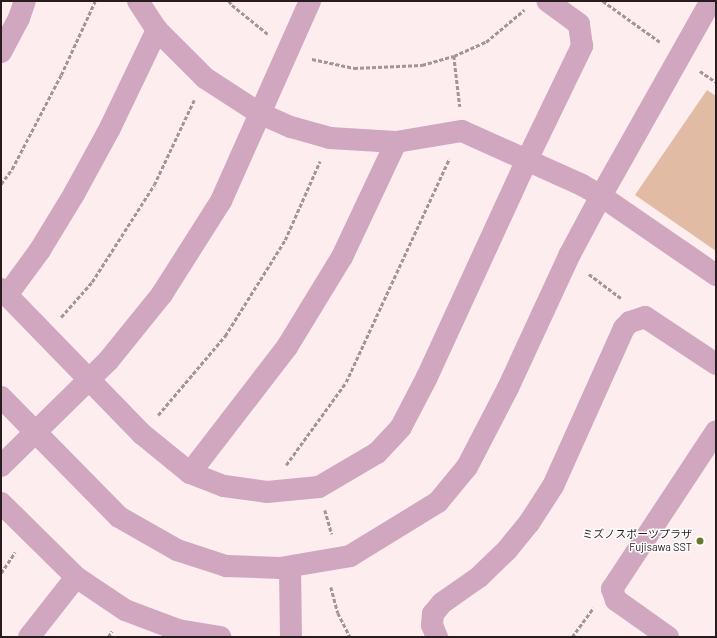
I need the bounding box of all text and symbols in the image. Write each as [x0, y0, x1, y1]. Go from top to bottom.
place label: ミズノスポーツプラザ Fujisawa SST [582, 528, 692, 554]
marker: ミズノスポーツプラザ Fujisawa SST [695, 536, 705, 546]

